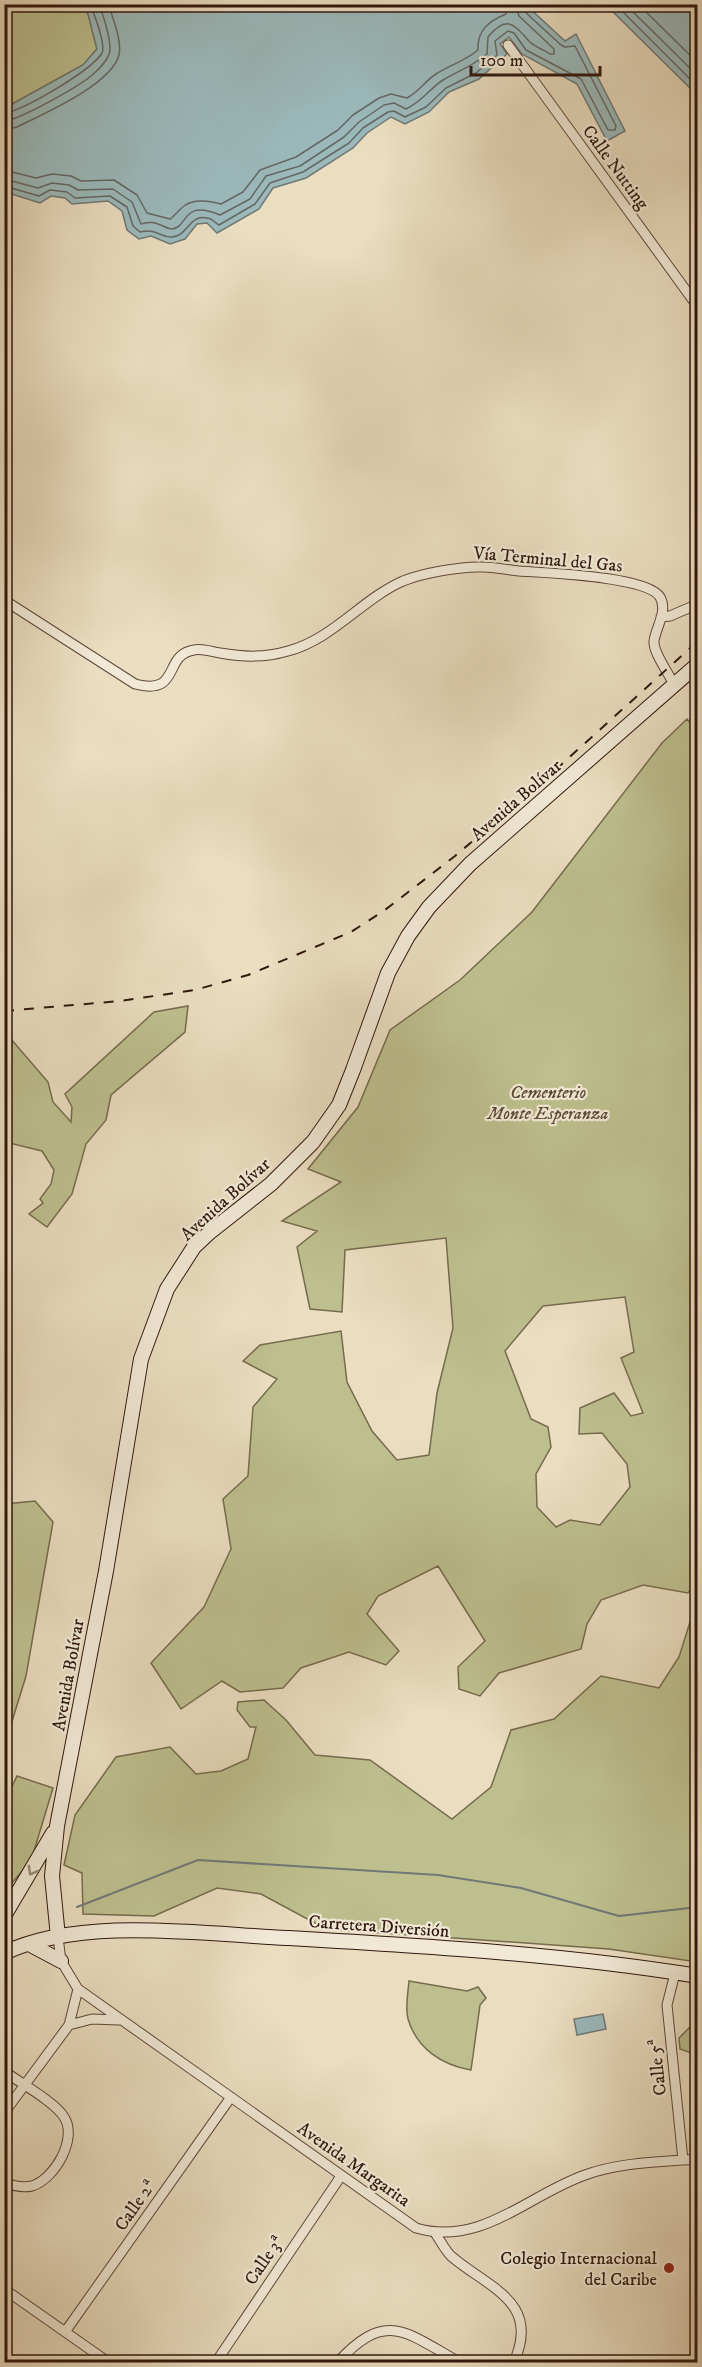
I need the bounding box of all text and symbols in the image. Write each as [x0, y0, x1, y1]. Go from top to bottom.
scale bar [471, 39, 600, 77]
text: 100 m [480, 50, 523, 72]
street label: Calle Nutting [577, 121, 653, 214]
street label: Vía Terminal del Gas [472, 542, 623, 577]
street label: Avenida Bolívar [467, 755, 567, 846]
park label: Cementerio Monte Esperanza [486, 1082, 609, 1125]
street label: Avenida Bolívar [176, 1153, 275, 1246]
street label: Avenida Bolívar [48, 1617, 90, 1733]
one-way arrow [28, 1865, 39, 1875]
street label: Carretera Diversión [308, 1911, 451, 1943]
street label: Calle 5ª [644, 2037, 672, 2097]
street label: Avenida Margarita [293, 2118, 414, 2212]
street label: Calle 2ª [110, 2176, 161, 2235]
street label: Calle 3ª [240, 2231, 289, 2290]
place label: Colegio Internacional del Caribe [500, 2248, 658, 2291]
marker: Colegio Internacional del Caribe [662, 2261, 676, 2275]

